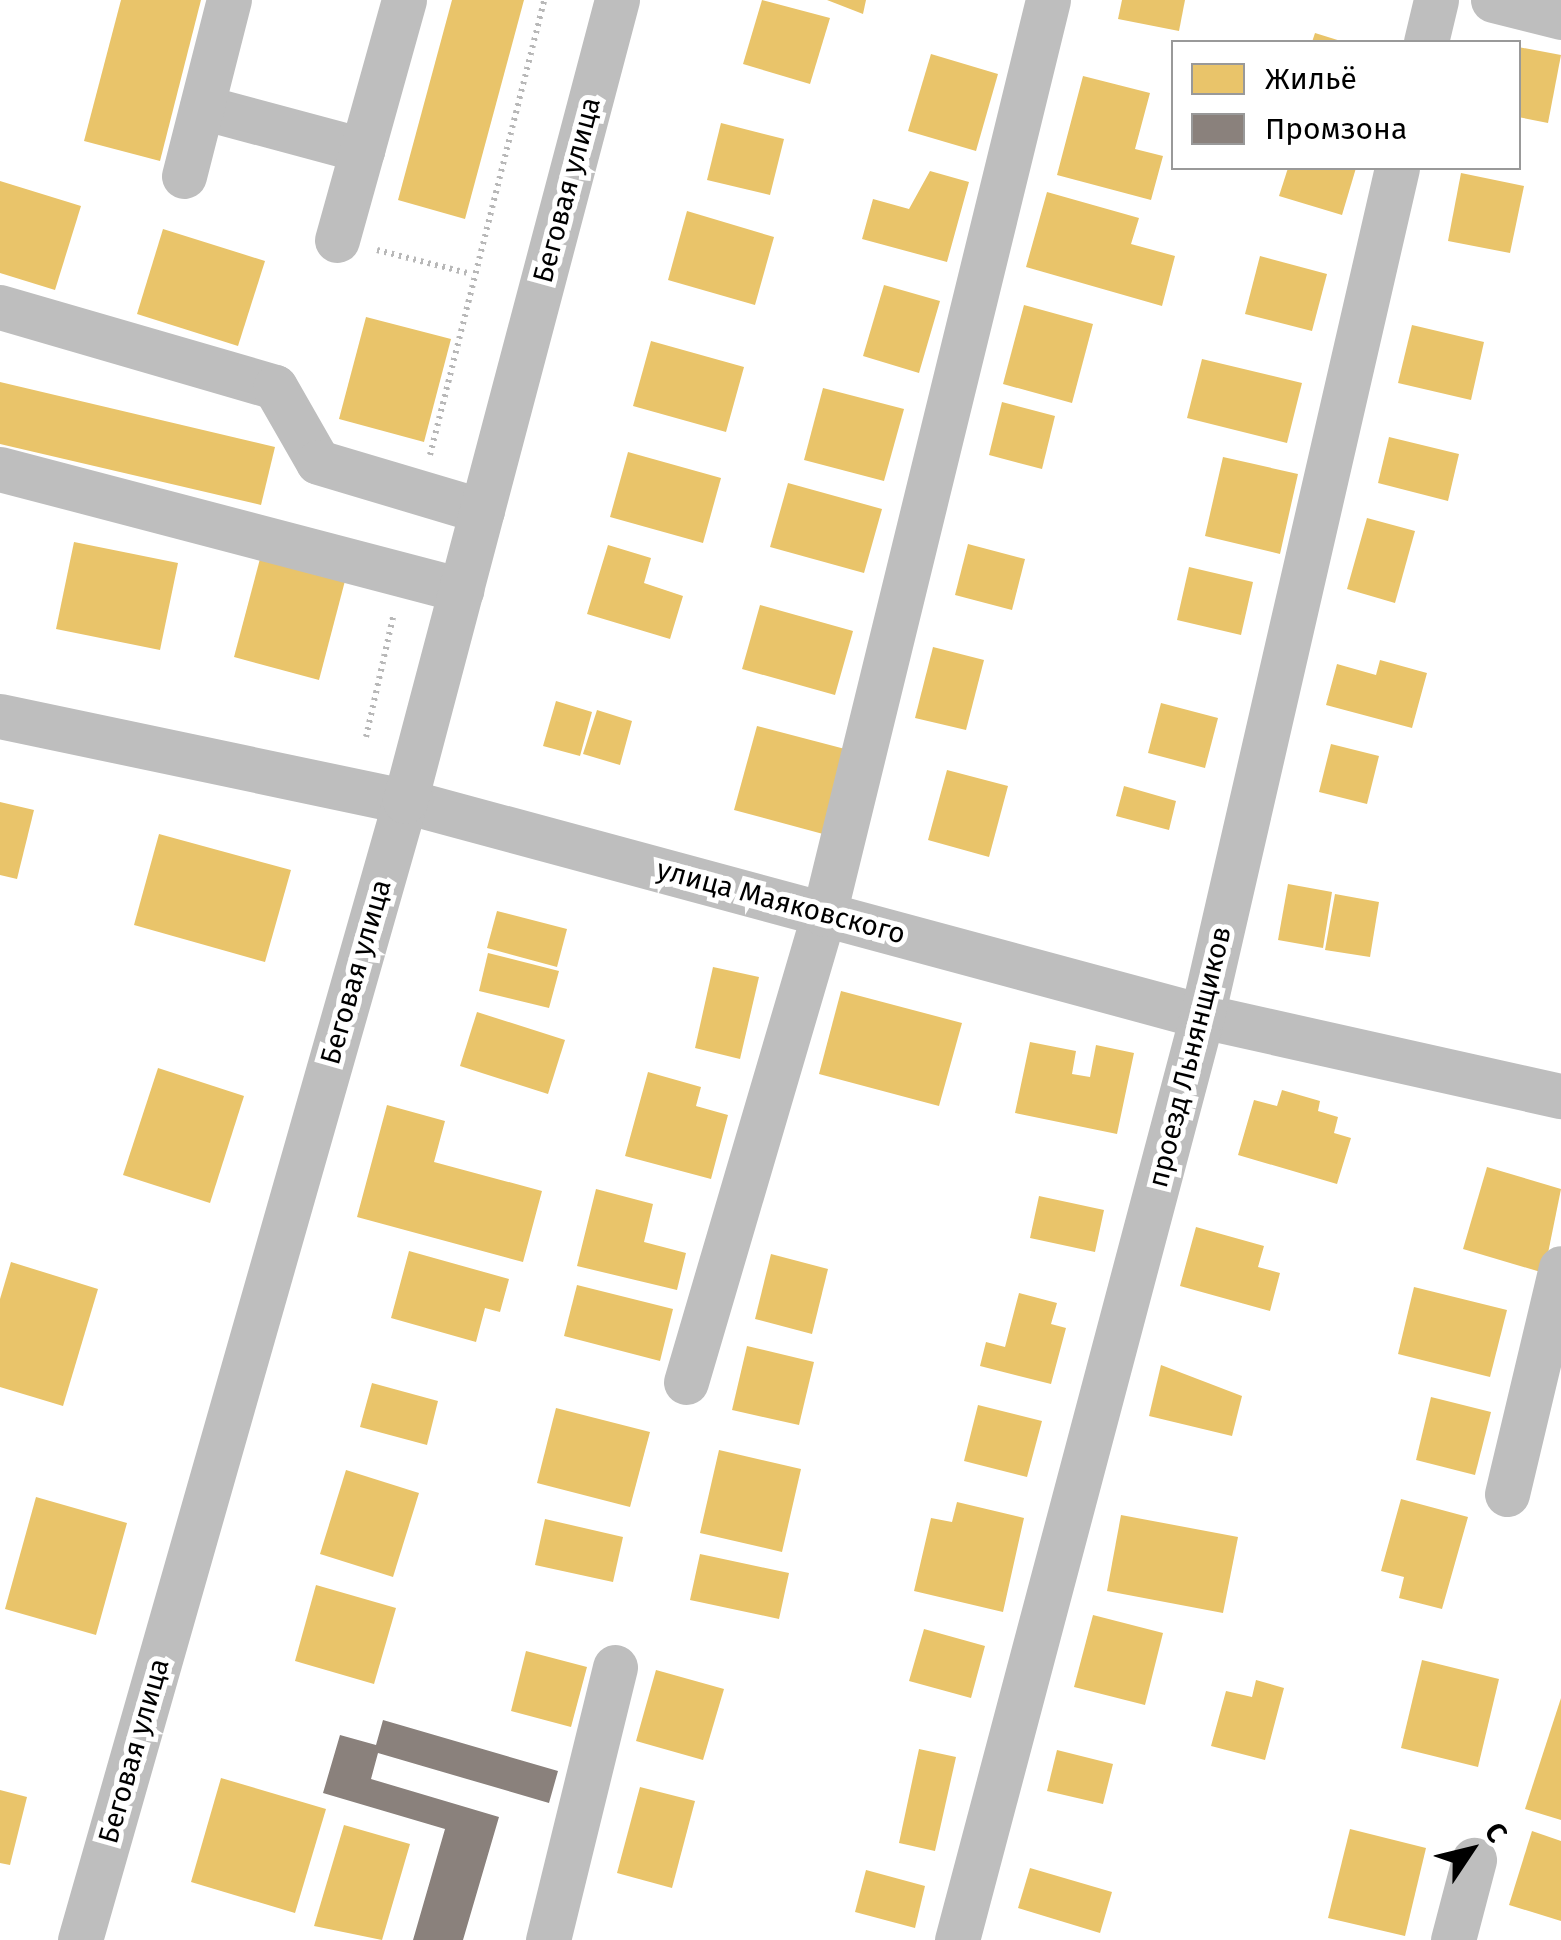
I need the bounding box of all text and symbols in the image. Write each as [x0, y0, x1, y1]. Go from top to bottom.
legend [1171, 40, 1521, 170]
text: Жильё [1265, 61, 1357, 97]
street label: Беговая улица [526, 94, 608, 286]
text: Промзона [1265, 111, 1407, 147]
street label: улица Маяковского [653, 853, 909, 951]
street label: Беговая улица [314, 876, 398, 1068]
street label: проезд Льнянщиков [1141, 923, 1239, 1191]
street label: Беговая улица [92, 1655, 176, 1847]
north arrow [1421, 1800, 1521, 1900]
text: С [1478, 1816, 1514, 1849]

